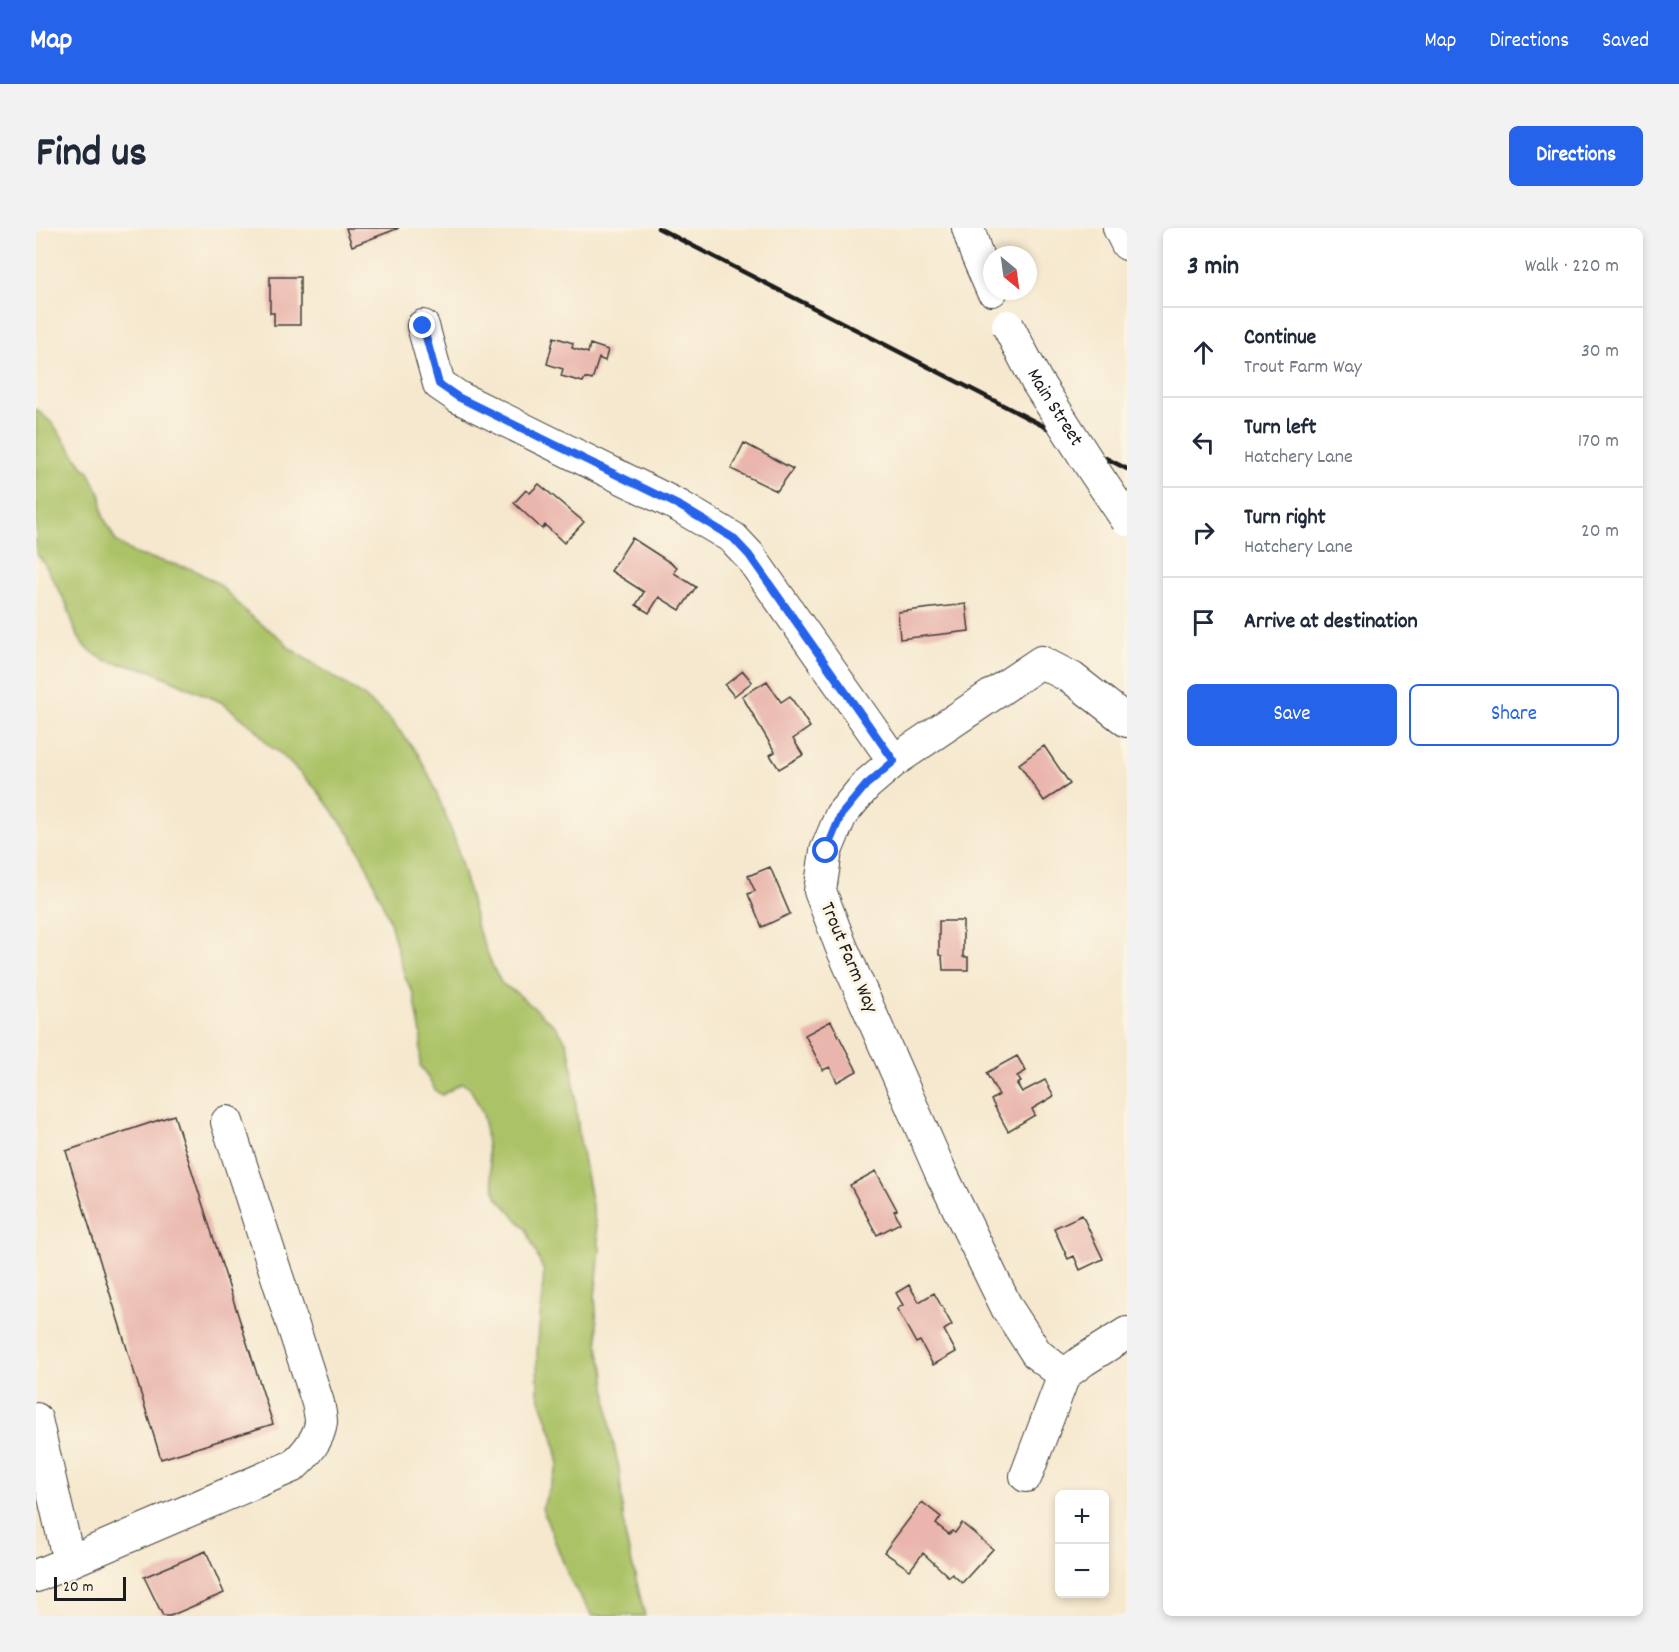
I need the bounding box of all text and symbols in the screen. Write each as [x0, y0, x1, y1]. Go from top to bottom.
text: Map [30, 22, 72, 62]
text: Map [1425, 27, 1456, 57]
text: Directions [1489, 27, 1569, 57]
text: Saved [1602, 27, 1649, 57]
text: Find us [36, 126, 147, 186]
button: Directions [1509, 126, 1643, 186]
north arrow [983, 246, 1037, 300]
text: 3 min [1187, 249, 1239, 286]
text: Walk · 220 m [1525, 253, 1619, 281]
route end [409, 312, 435, 338]
text: Continue [1244, 323, 1316, 354]
icon: ahead [1187, 336, 1220, 369]
text: 30 m [1581, 338, 1619, 366]
text: Trout Farm Way [1244, 354, 1362, 382]
street label: Main Street [1019, 364, 1089, 452]
text: Turn left [1244, 413, 1316, 444]
icon: left [1187, 426, 1220, 459]
text: 170 m [1578, 428, 1619, 456]
text: Hatchery Lane [1244, 444, 1353, 472]
text: Turn right [1244, 503, 1326, 534]
icon: right [1187, 516, 1220, 549]
text: 20 m [1581, 518, 1619, 546]
text: Hatchery Lane [1244, 534, 1353, 562]
icon: arrive [1187, 606, 1220, 639]
text: Arrive at destination [1244, 607, 1418, 638]
button: Save [1187, 684, 1397, 746]
button: Share [1409, 684, 1619, 746]
route start [812, 837, 838, 863]
street label: Trout Farm Way [812, 898, 884, 1019]
map controls [1055, 1490, 1109, 1598]
button: + [1055, 1490, 1109, 1544]
button: − [1055, 1544, 1109, 1598]
scale bar [54, 1574, 126, 1602]
text: 20 m [63, 1576, 93, 1599]

